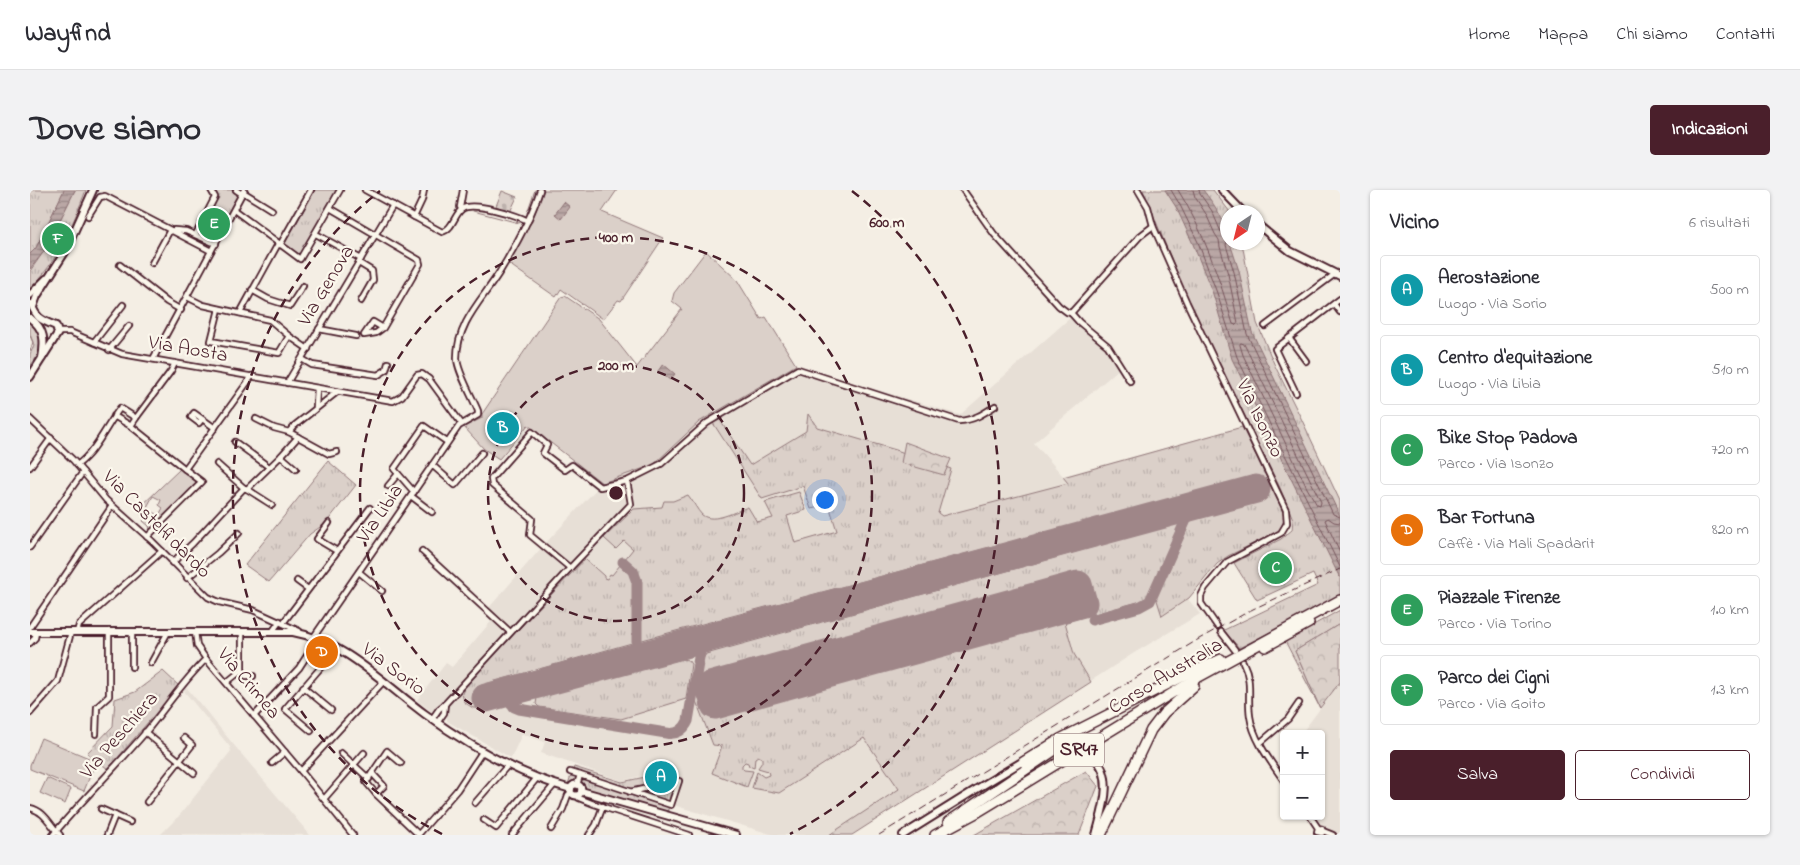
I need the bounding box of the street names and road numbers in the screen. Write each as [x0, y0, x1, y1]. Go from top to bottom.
street label: Via Genova [291, 240, 363, 333]
street label: Via Aosta [145, 329, 230, 371]
street label: Via Isonzo [1227, 374, 1290, 463]
street label: Via Castelfidardo [94, 463, 217, 586]
street label: Via Libia [350, 479, 411, 550]
street label: Corso Australia [1103, 631, 1229, 723]
street label: Via Sorio [354, 636, 431, 704]
street label: Via Crimea [209, 641, 287, 726]
street label: Via Peschiera [73, 686, 166, 787]
road number: SR47 [1054, 734, 1104, 766]

